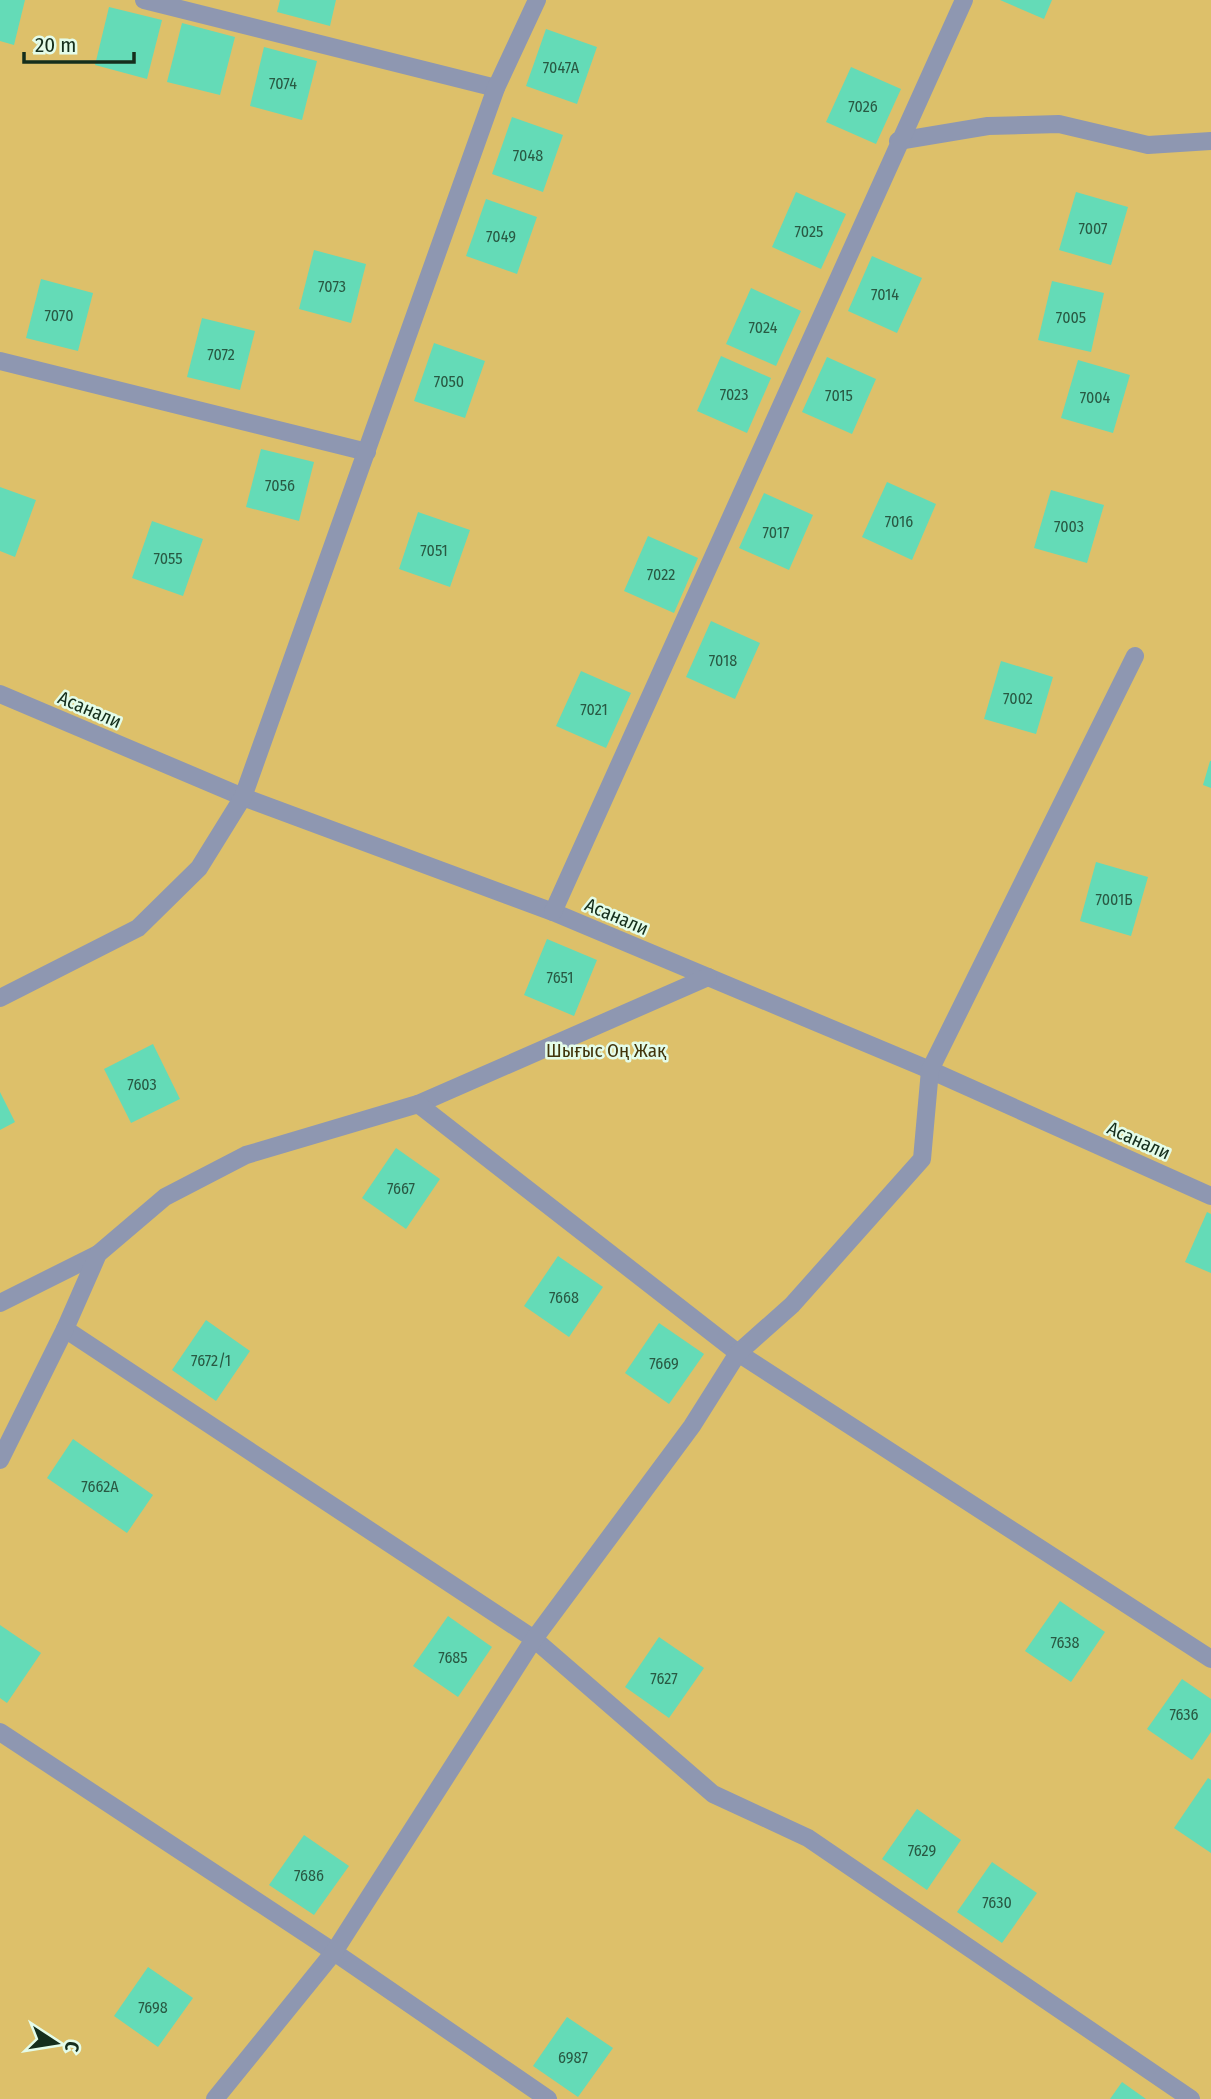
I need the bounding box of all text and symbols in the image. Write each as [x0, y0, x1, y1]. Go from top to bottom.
scale bar [24, 21, 135, 65]
text: 20 m [35, 32, 76, 58]
house number: 7047А [543, 58, 580, 77]
house number: 7074 [269, 74, 297, 93]
house number: 7026 [848, 97, 878, 116]
house number: 7048 [513, 146, 543, 165]
house number: 7007 [1078, 219, 1108, 238]
house number: 7025 [795, 222, 823, 241]
house number: 7049 [486, 227, 516, 246]
house number: 7073 [318, 277, 346, 296]
house number: 7014 [871, 285, 899, 304]
house number: 7070 [45, 306, 74, 325]
house number: 7005 [1056, 308, 1086, 327]
house number: 7024 [749, 318, 778, 337]
house number: 7072 [207, 345, 235, 364]
house number: 7050 [434, 372, 464, 391]
house number: 7023 [720, 385, 748, 404]
house number: 7015 [825, 386, 853, 405]
house number: 7004 [1080, 388, 1111, 407]
house number: 7056 [265, 476, 295, 495]
house number: 7016 [885, 512, 913, 531]
house number: 7003 [1054, 517, 1084, 536]
house number: 7017 [763, 523, 790, 542]
house number: 7051 [420, 541, 448, 560]
house number: 7055 [153, 549, 183, 568]
house number: 7022 [647, 565, 675, 584]
house number: 7018 [709, 651, 737, 670]
street label: Асанали [55, 686, 125, 733]
house number: 7002 [1003, 689, 1033, 708]
house number: 7021 [580, 700, 608, 719]
house number: 7001Б [1095, 890, 1133, 909]
street label: Асанали [582, 893, 652, 940]
house number: 7651 [547, 968, 573, 987]
park label: Шығыс Оң Жақ [546, 1039, 667, 1062]
house number: 7603 [127, 1075, 157, 1094]
street label: Асанали [1104, 1116, 1174, 1165]
house number: 7667 [387, 1179, 416, 1198]
house number: 7668 [549, 1288, 579, 1307]
house number: 7672/1 [191, 1351, 231, 1370]
house number: 7669 [649, 1354, 679, 1373]
house number: 7662А [81, 1477, 119, 1496]
house number: 7638 [1050, 1633, 1080, 1652]
house number: 7685 [438, 1648, 468, 1667]
house number: 7627 [650, 1669, 678, 1688]
house number: 7636 [1169, 1705, 1199, 1724]
house number: 7629 [908, 1841, 937, 1860]
house number: 7686 [294, 1866, 324, 1885]
house number: 7630 [982, 1893, 1012, 1912]
house number: 7698 [138, 1998, 168, 2017]
north arrow [21, 2008, 91, 2078]
text: С [60, 2039, 84, 2054]
house number: 6987 [558, 2048, 588, 2067]

